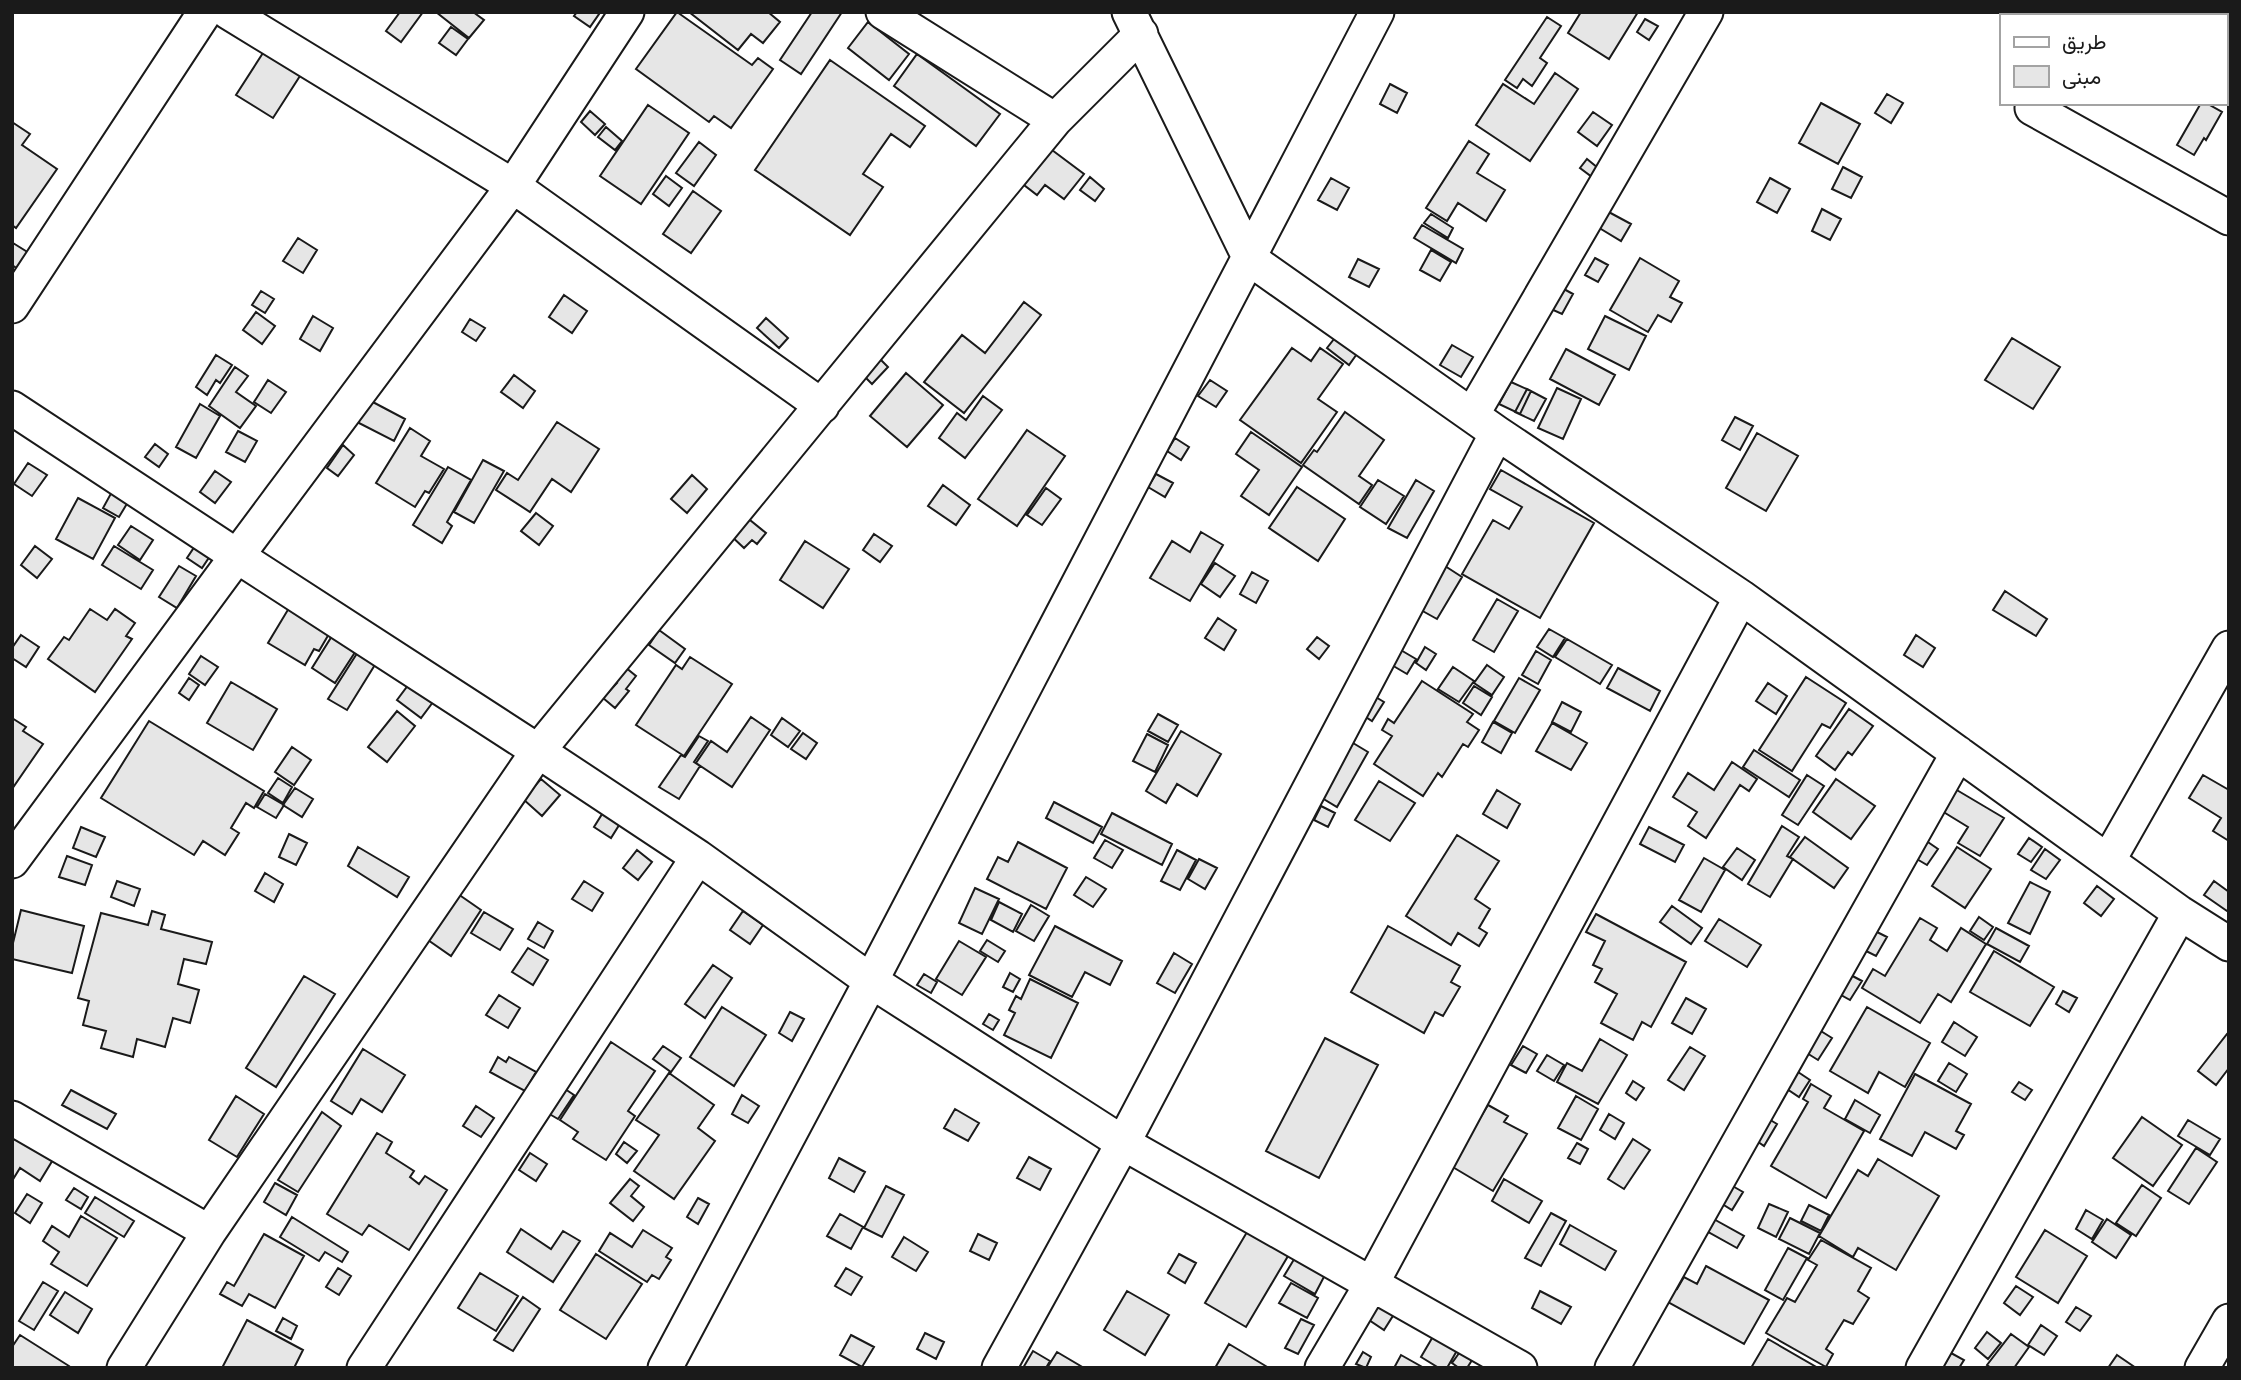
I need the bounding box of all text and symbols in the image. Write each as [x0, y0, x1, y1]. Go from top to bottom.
legend [2000, 14, 2227, 105]
text: طريق [2062, 28, 2107, 55]
text: مبنى [2062, 63, 2101, 89]

